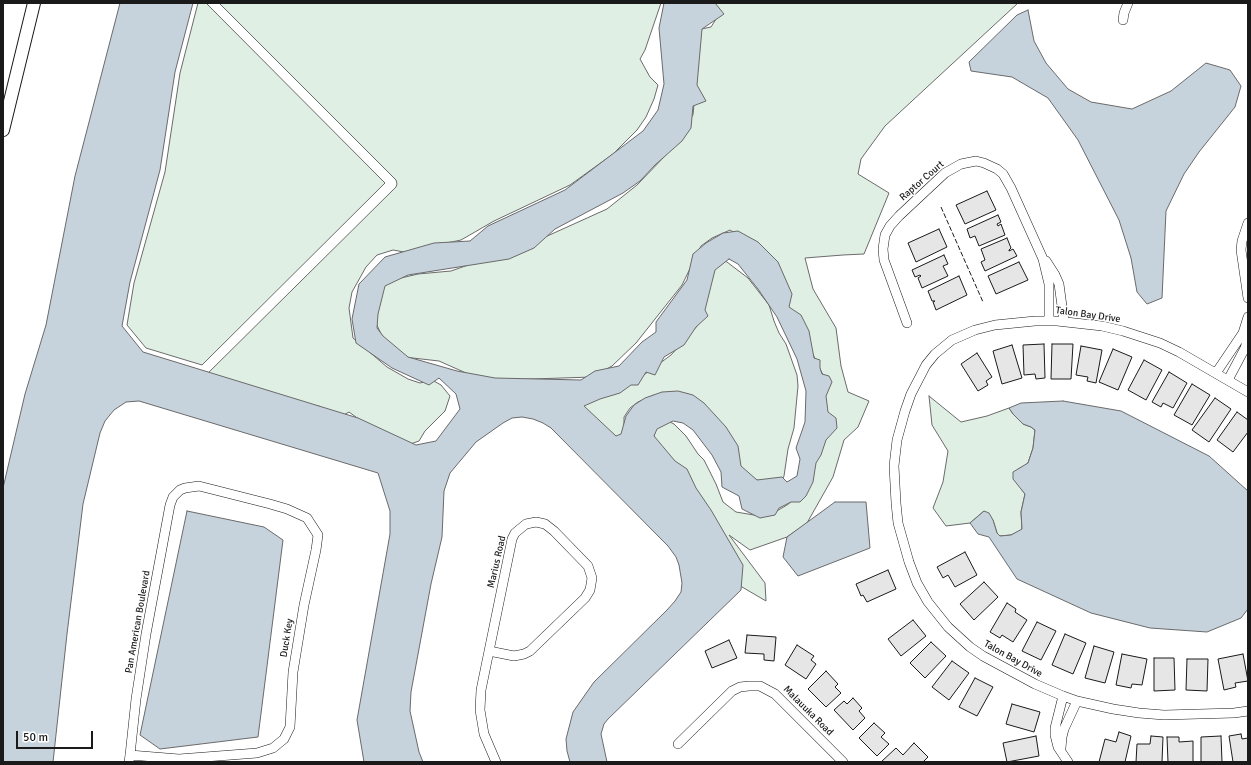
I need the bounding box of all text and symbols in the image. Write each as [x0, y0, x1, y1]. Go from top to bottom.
street label: Raptor Court [897, 158, 947, 204]
street label: Talon Bay Drive [1055, 305, 1121, 325]
street label: Marius Road [485, 535, 509, 589]
street label: Pan American Boulevard [123, 570, 153, 674]
street label: Duck Key [278, 618, 296, 658]
street label: Talon Bay Drive [982, 638, 1044, 680]
street label: Malauuka Road [780, 683, 836, 739]
scale bar [18, 723, 95, 749]
text: 50 m [23, 730, 48, 745]

